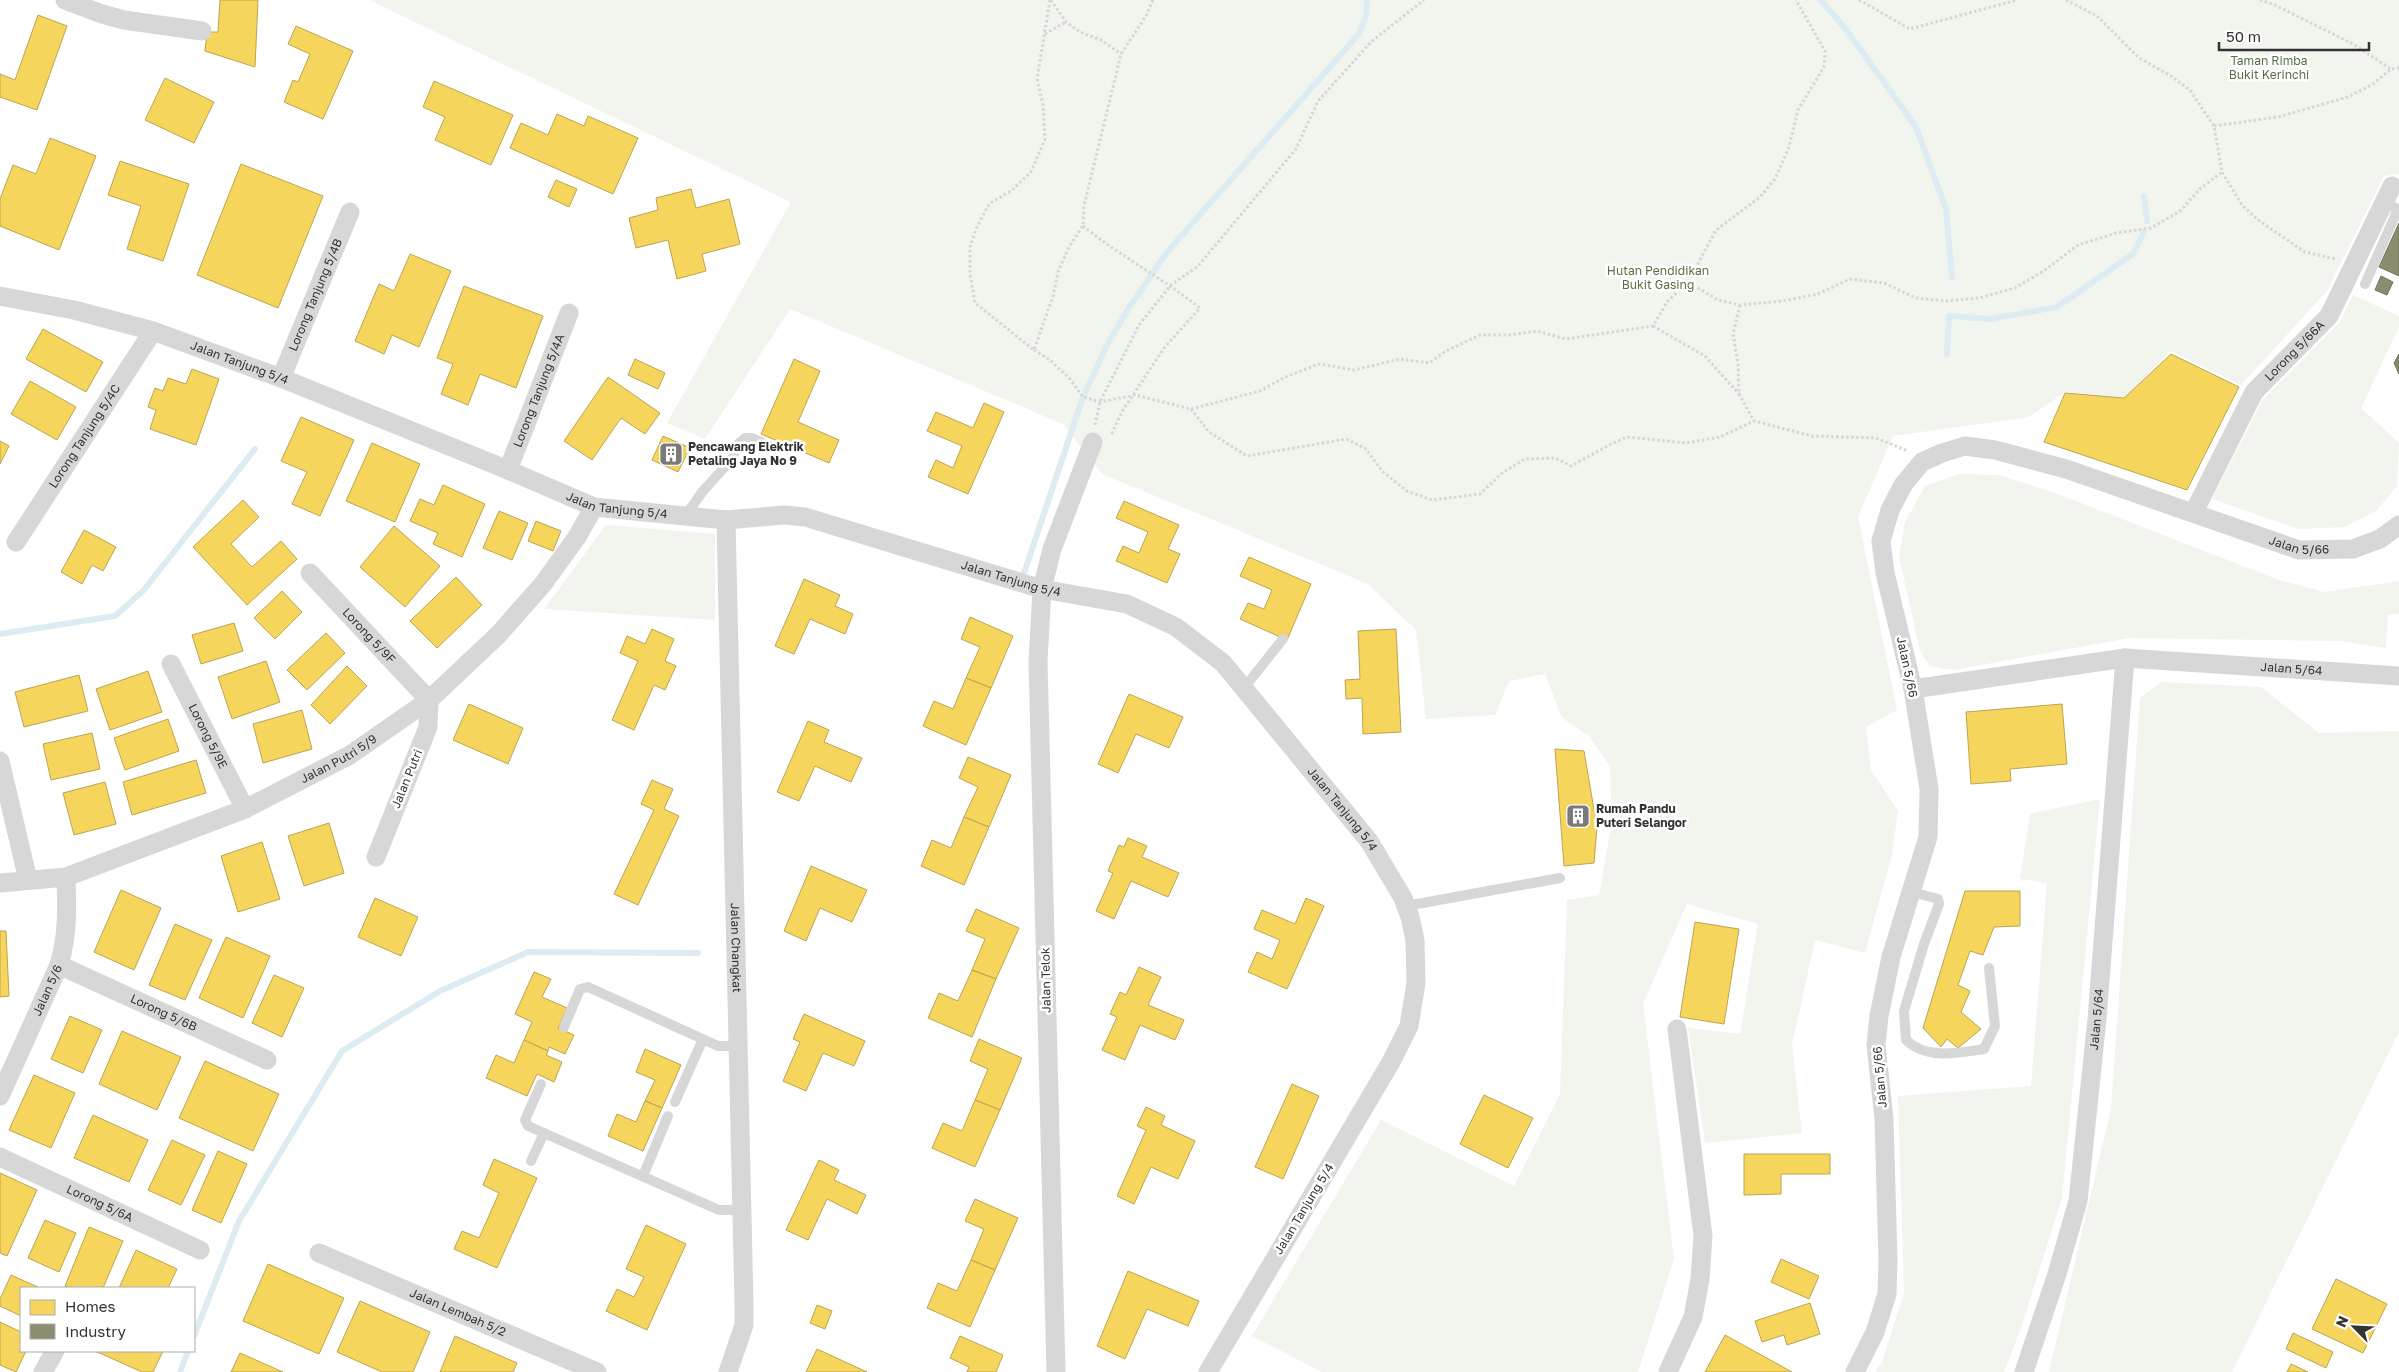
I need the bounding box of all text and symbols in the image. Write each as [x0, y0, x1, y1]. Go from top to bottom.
scale bar [2219, 20, 2369, 52]
text: 50 m [2226, 27, 2261, 45]
park label: Taman Rimba Bukit Kerinchi [2229, 53, 2309, 82]
street label: Lorong Tanjung 5/4B [285, 236, 345, 353]
park label: Hutan Pendidikan Bukit Gasing [1607, 263, 1709, 292]
street label: Lorong 5/66A [2261, 317, 2327, 384]
street label: Lorong Tanjung 5/4A [510, 332, 567, 449]
street label: Jalan Tanjung 5/4 [188, 337, 291, 387]
street label: Lorong Tanjung 5/4C [45, 381, 123, 491]
place label: Pencawang Elektrik Petaling Jaya No 9 [688, 439, 804, 468]
building icon: Pencawang Elektrik Petaling Jaya No 9 [658, 441, 684, 467]
street label: Jalan Tanjung 5/4 [564, 488, 668, 521]
street label: Jalan 5/66 [2267, 532, 2329, 557]
street label: Jalan Tanjung 5/4 [959, 557, 1062, 599]
street label: Lorong 5/9F [340, 605, 399, 666]
street label: Jalan 5/66 [1894, 635, 1921, 699]
street label: Jalan 5/64 [2260, 659, 2323, 678]
street label: Lorong 5/9E [185, 701, 231, 771]
street label: Jalan Putri 5/9 [298, 731, 379, 786]
street label: Jalan Putri [388, 747, 425, 810]
street label: Jalan Tanjung 5/4 [1305, 764, 1381, 853]
place label: Rumah Pandu Puteri Selangor [1596, 801, 1687, 830]
building icon: Rumah Pandu Puteri Selangor [1565, 803, 1591, 829]
street label: Jalan Changkat [728, 903, 745, 993]
street label: Jalan Telok [1037, 947, 1054, 1013]
street label: Jalan 5/6 [29, 962, 65, 1018]
street label: Jalan 5/64 [2086, 988, 2106, 1051]
street label: Lorong 5/6B [128, 991, 199, 1034]
street label: Jalan 5/66 [1869, 1046, 1890, 1108]
street label: Jalan Tanjung 5/4 [1271, 1161, 1337, 1257]
street label: Lorong 5/6A [64, 1181, 136, 1225]
street label: Jalan Lembah 5/2 [408, 1285, 508, 1339]
legend [20, 1287, 195, 1352]
text: Homes [65, 1297, 115, 1315]
north arrow [2329, 1302, 2379, 1352]
text: N [2332, 1313, 2352, 1330]
text: Industry [65, 1322, 126, 1340]

